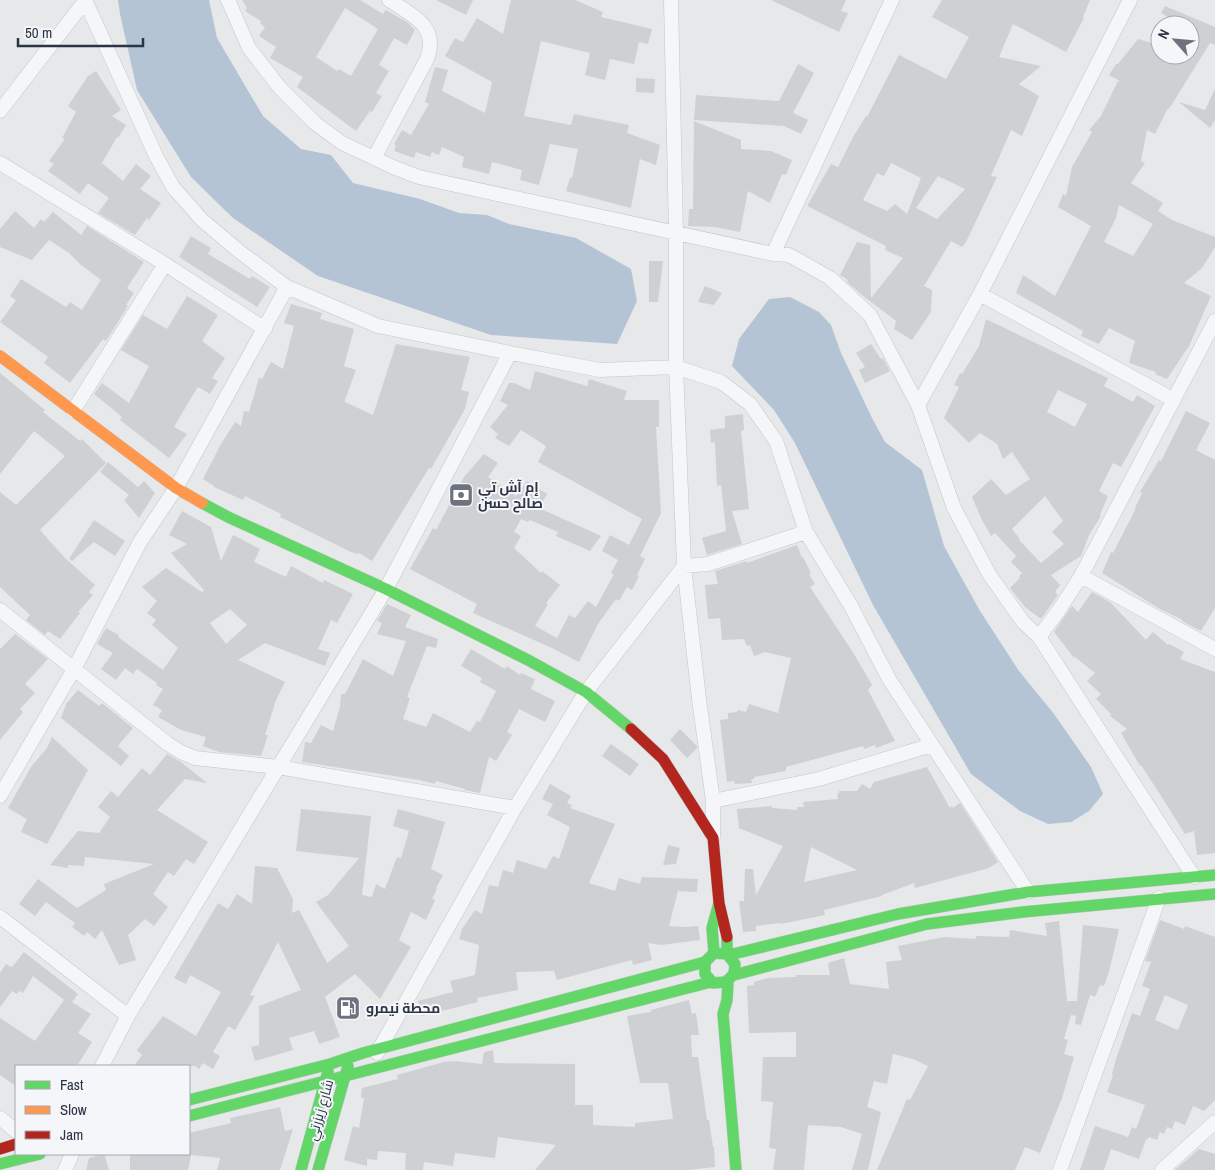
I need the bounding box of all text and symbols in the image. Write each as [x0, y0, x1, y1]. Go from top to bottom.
scale bar [18, 15, 142, 47]
north arrow [1150, 15, 1200, 65]
text: 50 m [25, 22, 52, 43]
text: N [1154, 26, 1173, 42]
place label: إم آش تي صالح حسن [478, 478, 543, 513]
bank icon: إم آش تي صالح حسن [448, 482, 474, 508]
fuel station icon: محطة نيمرو [335, 995, 361, 1021]
place label: محطة نيمرو [366, 999, 440, 1017]
legend [15, 1065, 190, 1155]
text: Fast [60, 1074, 84, 1095]
street label: شارع زيزرتي [303, 1077, 340, 1144]
text: Slow [60, 1099, 87, 1120]
text: Jam [60, 1124, 83, 1145]

